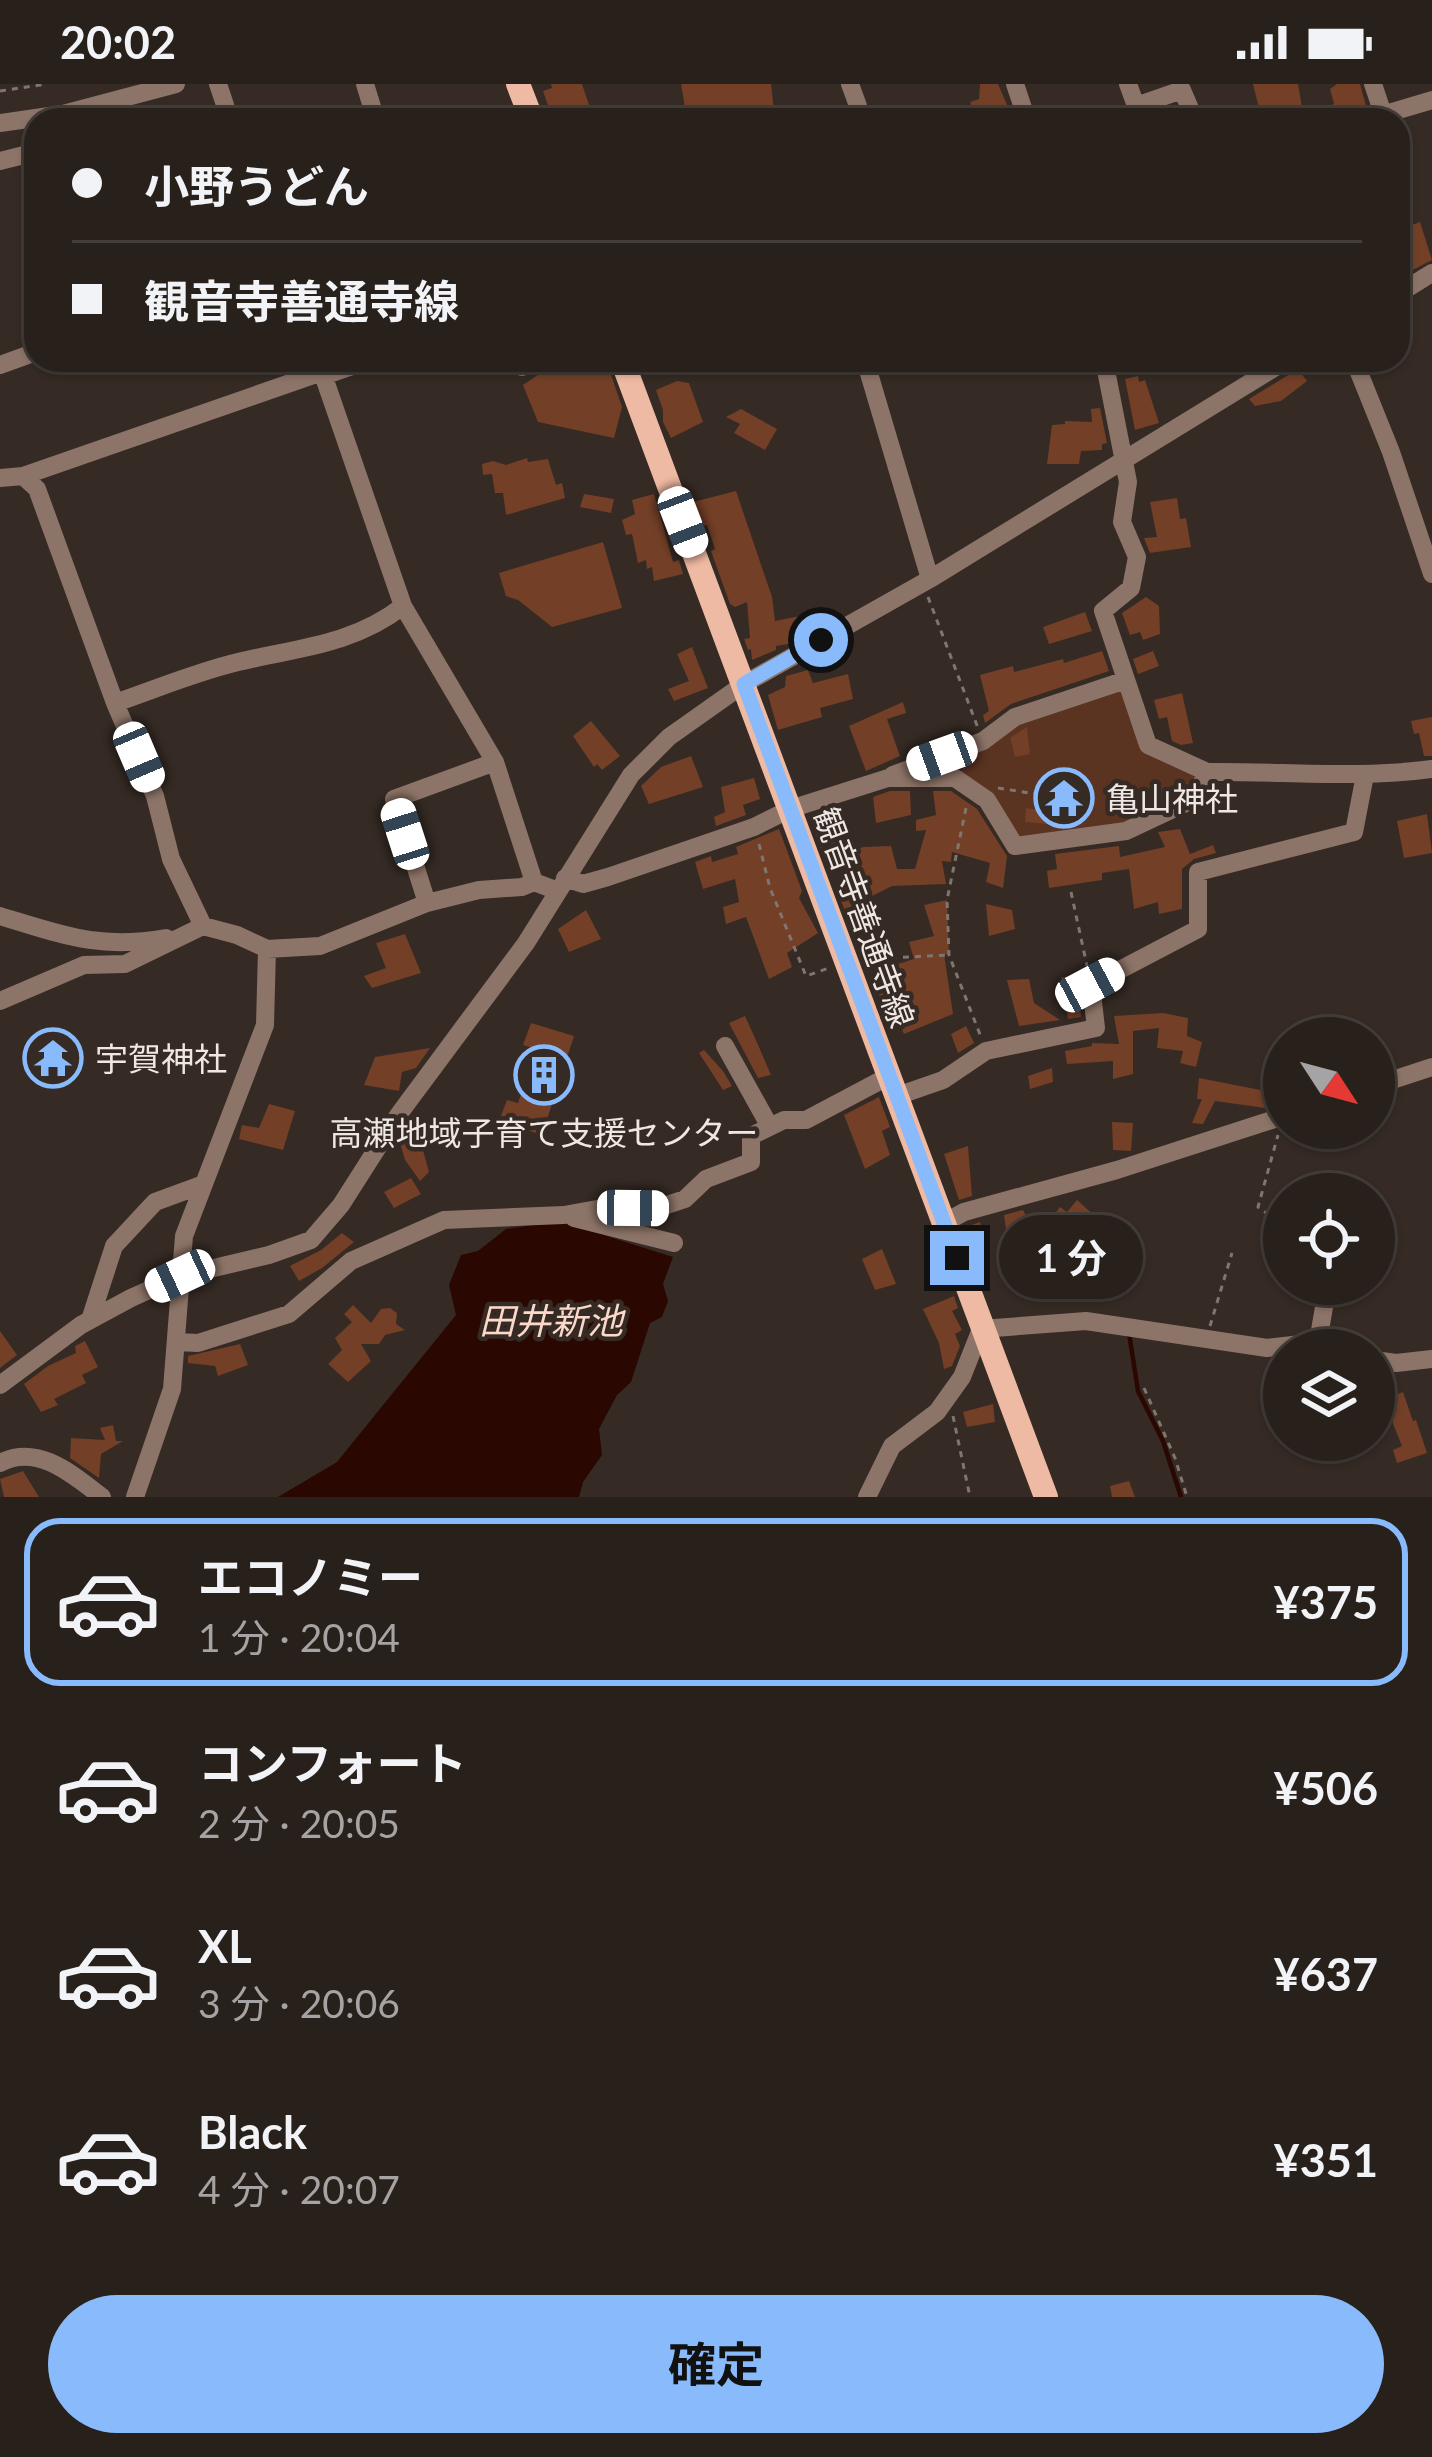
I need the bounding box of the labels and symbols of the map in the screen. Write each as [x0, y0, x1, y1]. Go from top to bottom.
car [653, 482, 713, 562]
route start [794, 613, 848, 667]
car [108, 717, 170, 797]
car [902, 727, 982, 785]
temple icon: 亀山神社 [1033, 767, 1095, 829]
place label: 亀山神社 [1106, 778, 1238, 818]
car [377, 794, 433, 874]
street label: 観音寺善通寺線 [807, 802, 923, 1032]
car [1050, 952, 1130, 1018]
north arrow [1263, 1017, 1395, 1149]
temple icon: 宇賀神社 [22, 1027, 84, 1089]
place label: 宇賀神社 [95, 1038, 227, 1078]
building icon: 高瀬地域子育て支援センター [513, 1044, 575, 1106]
place label: 高瀬地域子育て支援センター [330, 1112, 759, 1152]
car [597, 1189, 669, 1227]
callout: 1 分 [999, 1216, 1143, 1300]
route end [930, 1231, 984, 1285]
car [140, 1244, 220, 1308]
water label: 田井新池 [479, 1298, 626, 1342]

